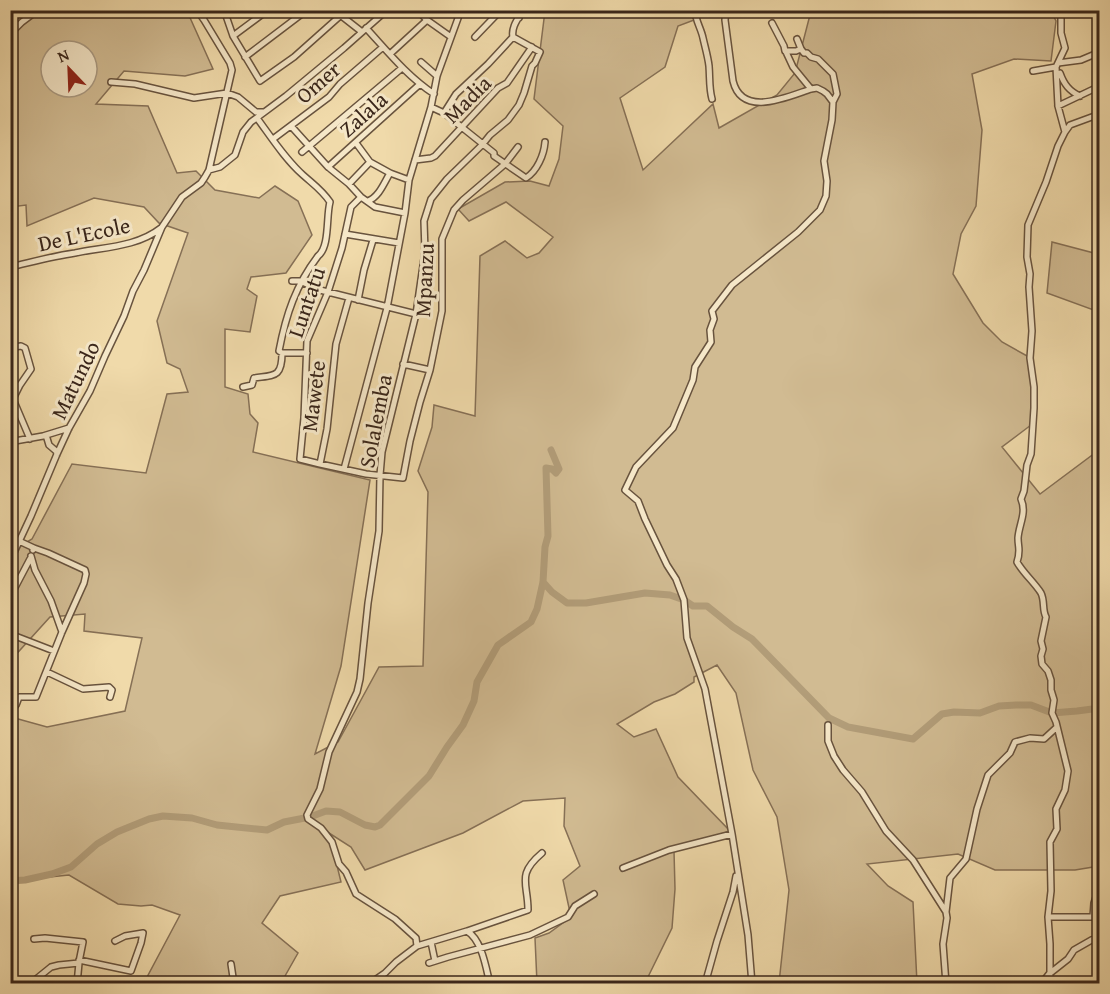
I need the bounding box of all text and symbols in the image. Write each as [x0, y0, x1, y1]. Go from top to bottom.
north arrow [39, 39, 99, 99]
text: N [54, 42, 73, 68]
street label: Omer [288, 53, 348, 111]
street label: Madia [436, 67, 499, 130]
street label: Zalala [332, 83, 395, 144]
street label: De L'Ecole [35, 209, 133, 259]
street label: Mpanzu [406, 242, 442, 318]
street label: Luntatu [279, 262, 333, 342]
street label: Matundo [42, 335, 108, 425]
street label: Mawete [293, 358, 333, 434]
street label: Solalemba [350, 371, 400, 471]

